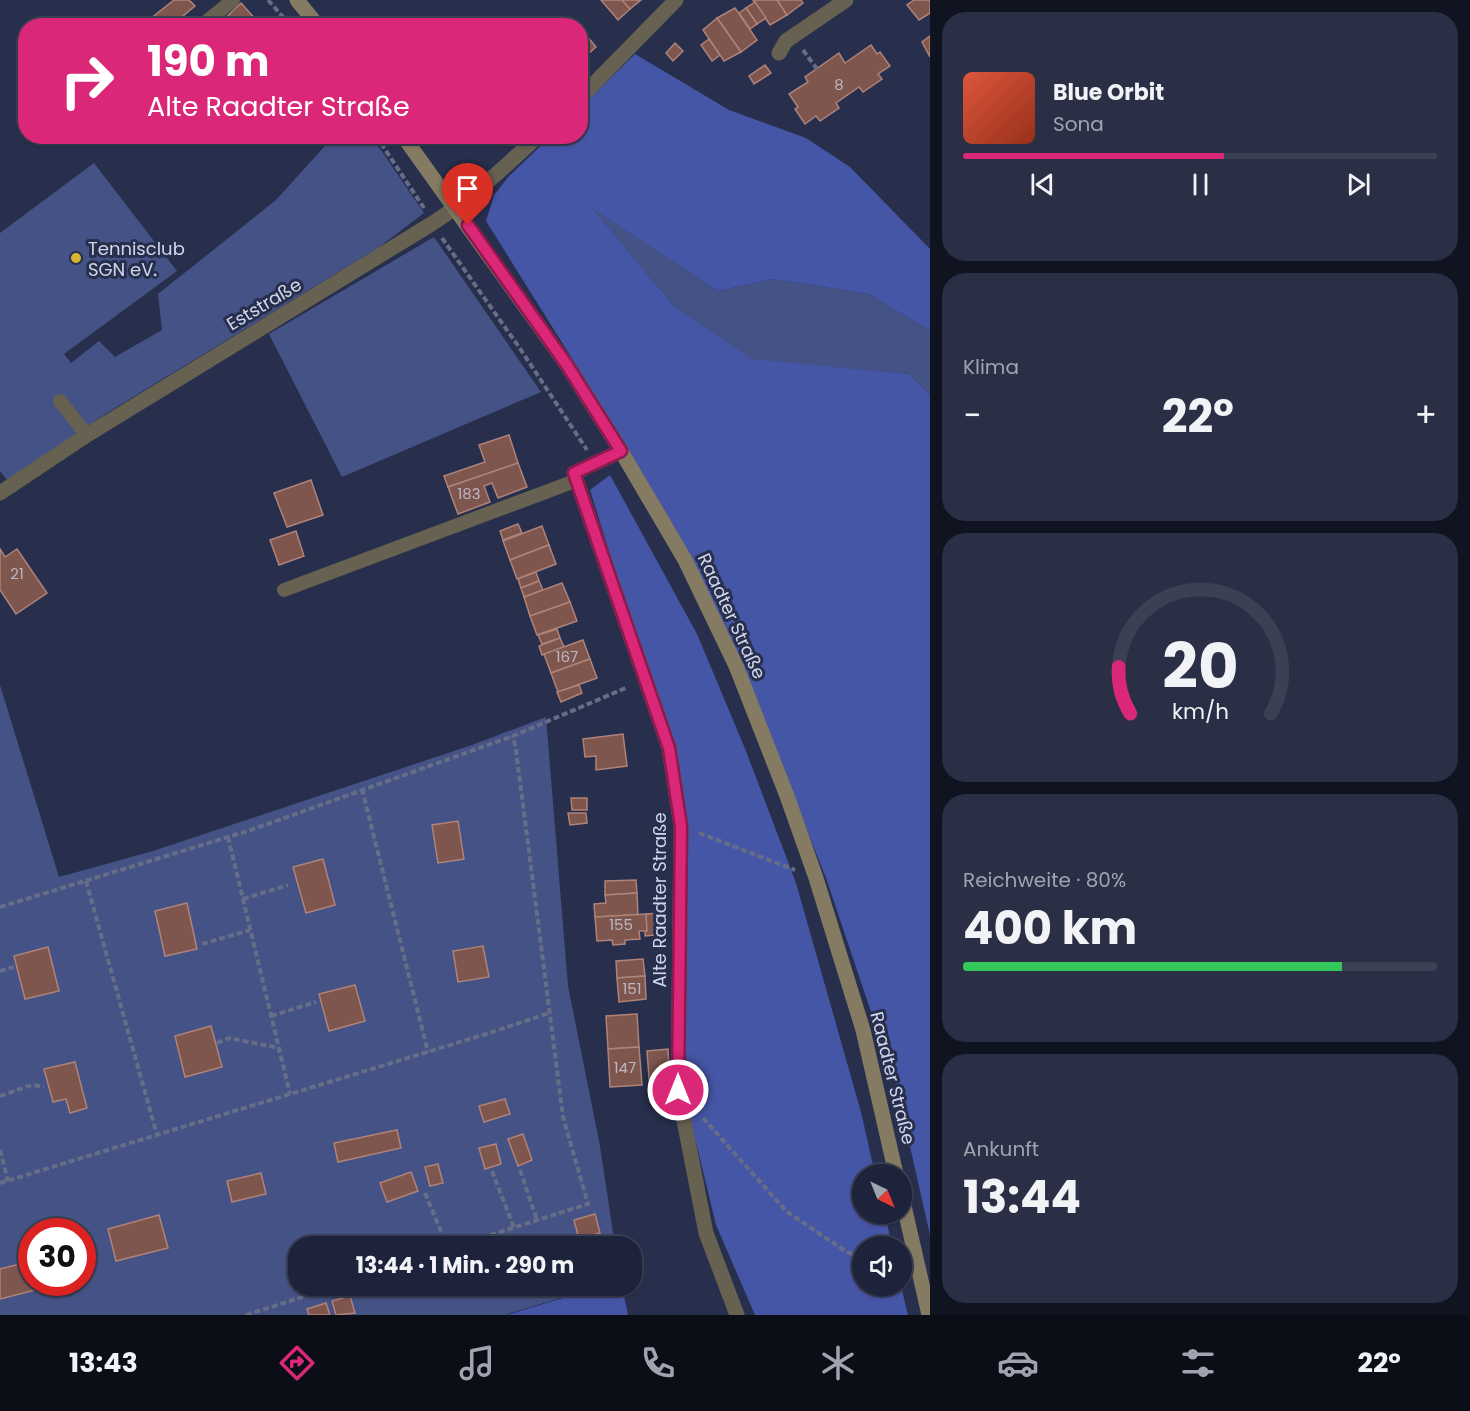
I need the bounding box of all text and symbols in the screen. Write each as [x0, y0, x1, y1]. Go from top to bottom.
text: 190 m [147, 32, 269, 91]
icon: right [48, 42, 126, 120]
house number: 8 [834, 74, 844, 95]
text: Blue Orbit [1053, 77, 1164, 108]
text: Alte Raadter Straße [147, 88, 410, 125]
text: Sona [1053, 110, 1104, 138]
pin [442, 163, 493, 225]
icon: previous [1026, 168, 1059, 201]
icon: pause [1184, 168, 1217, 201]
icon: next [1342, 168, 1375, 201]
icon: arrive [451, 172, 484, 205]
place label: Tennisclub SGN eV. [88, 236, 185, 282]
marker: Tennisclub SGN eV. [69, 251, 83, 265]
street label: Eststraße [222, 272, 306, 336]
text: Klima [963, 353, 1019, 381]
text: 22° [1162, 385, 1234, 448]
text: − [963, 392, 981, 439]
text: + [1414, 392, 1437, 439]
house number: 183 [457, 483, 481, 504]
street label: Raadter Straße [692, 549, 772, 683]
house number: 21 [10, 563, 24, 584]
text: 20 [1162, 623, 1238, 711]
house number: 167 [556, 646, 578, 667]
text: km/h [1171, 697, 1229, 728]
street label: Alte Raadter Straße [647, 812, 672, 988]
text: Reichweite · 80% [963, 866, 1126, 894]
text: 400 km [963, 897, 1137, 960]
house number: 155 [609, 914, 633, 935]
house number: 151 [622, 978, 642, 999]
street label: Raadter Straße [864, 1009, 922, 1147]
house number: 147 [614, 1057, 636, 1078]
position arrow [646, 1058, 710, 1122]
text: Ankunft [963, 1135, 1039, 1163]
north arrow [852, 1164, 912, 1224]
map controls [852, 1164, 912, 1296]
text: 13:44 [963, 1166, 1081, 1229]
speed limit sign: 30 [18, 1218, 96, 1296]
button: sound [852, 1236, 912, 1296]
text: 13:44 · 1 Min. · 290 m [356, 1250, 574, 1281]
icon: directions [276, 1342, 318, 1384]
icon: music [456, 1342, 498, 1384]
icon: phone [637, 1342, 679, 1384]
icon: climate [817, 1342, 859, 1384]
icon: car [997, 1342, 1039, 1384]
icon: filters [1177, 1342, 1219, 1384]
text: 13:43 [69, 1344, 138, 1381]
text: 22° [1358, 1344, 1401, 1381]

